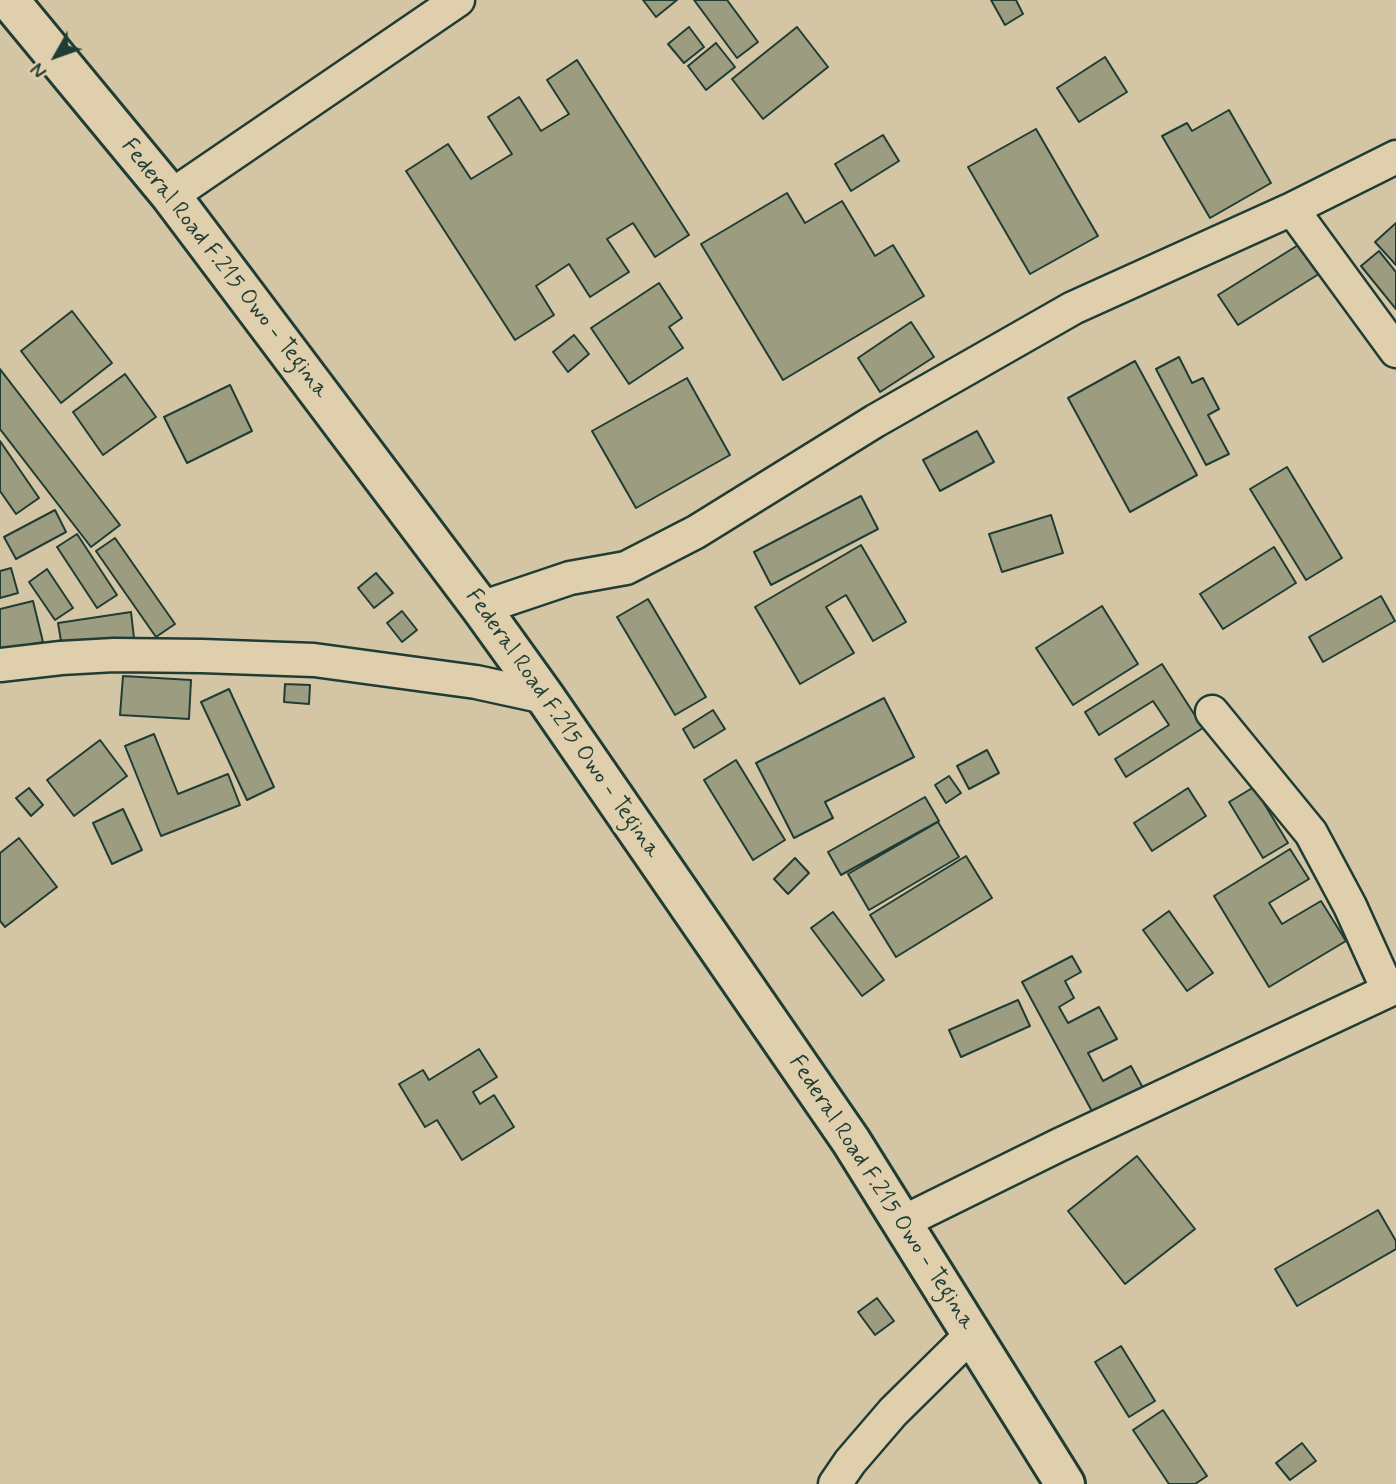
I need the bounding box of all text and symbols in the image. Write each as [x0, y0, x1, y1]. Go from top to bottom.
north arrow [21, 21, 91, 91]
text: N [26, 57, 53, 83]
street label: Federal Road F.215 Owo - Tegina [114, 134, 334, 404]
street label: Federal Road F.215 Owo - Tegina [458, 584, 666, 864]
street label: Federal Road F.215 Owo - Tegina [782, 1051, 980, 1335]

